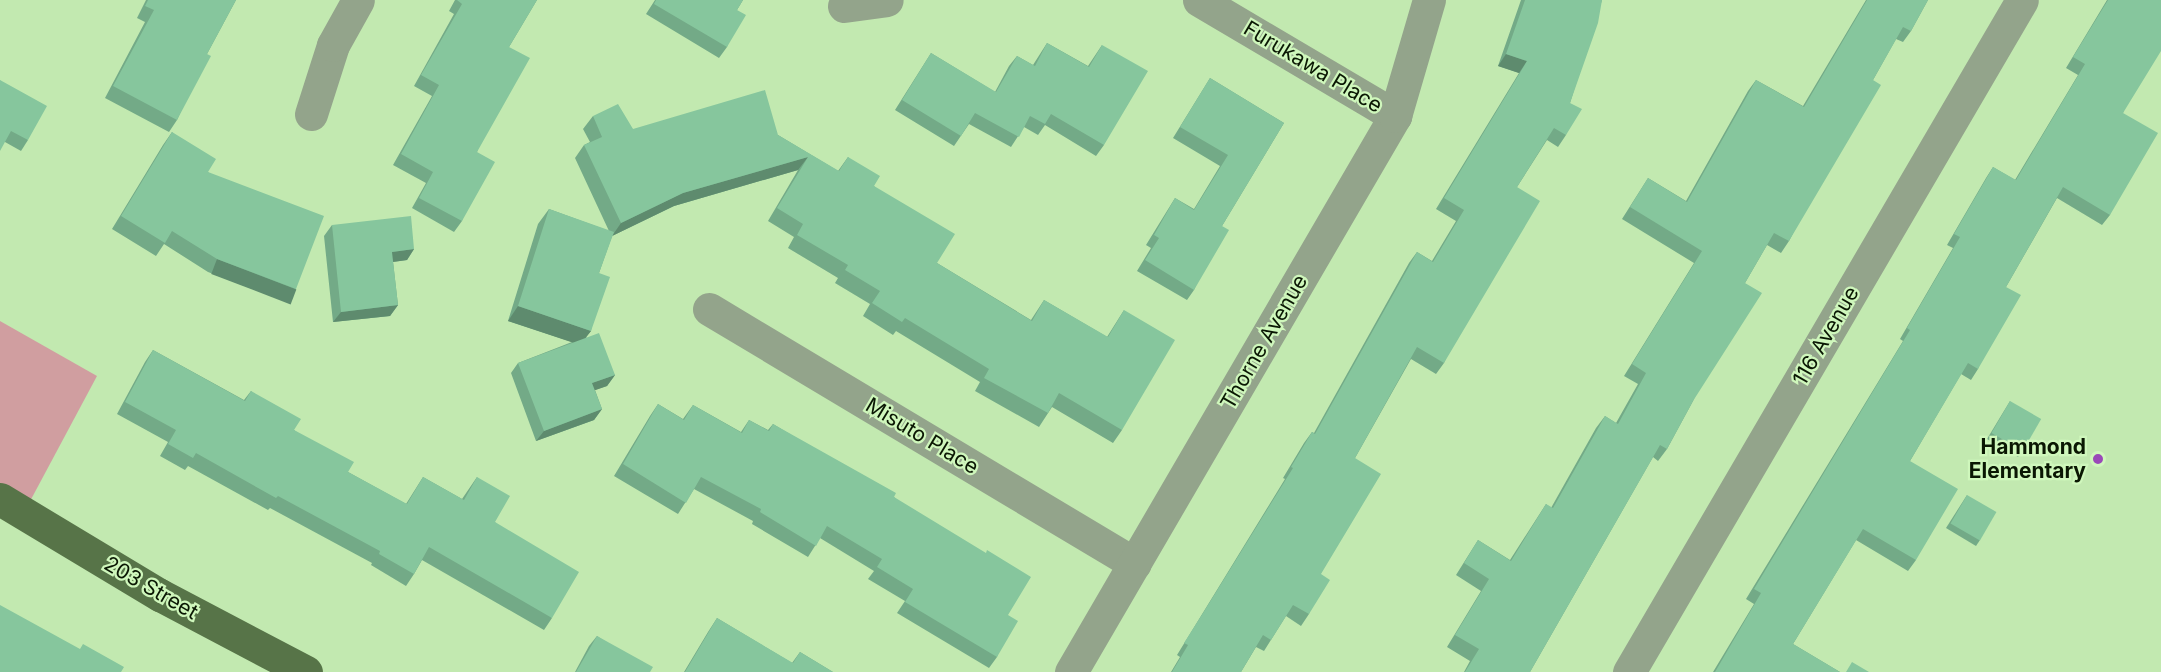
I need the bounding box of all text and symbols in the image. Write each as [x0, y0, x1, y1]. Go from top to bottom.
street label: Furukawa Place [1239, 16, 1387, 118]
street label: Thorne Avenue [1215, 270, 1313, 414]
street label: 116 Avenue [1788, 282, 1864, 390]
street label: Misuto Place [861, 392, 983, 480]
place label: Hammond Elementary [1969, 434, 2086, 484]
marker: Hammond Elementary [2091, 452, 2105, 466]
street label: 203 Street [100, 551, 202, 625]

